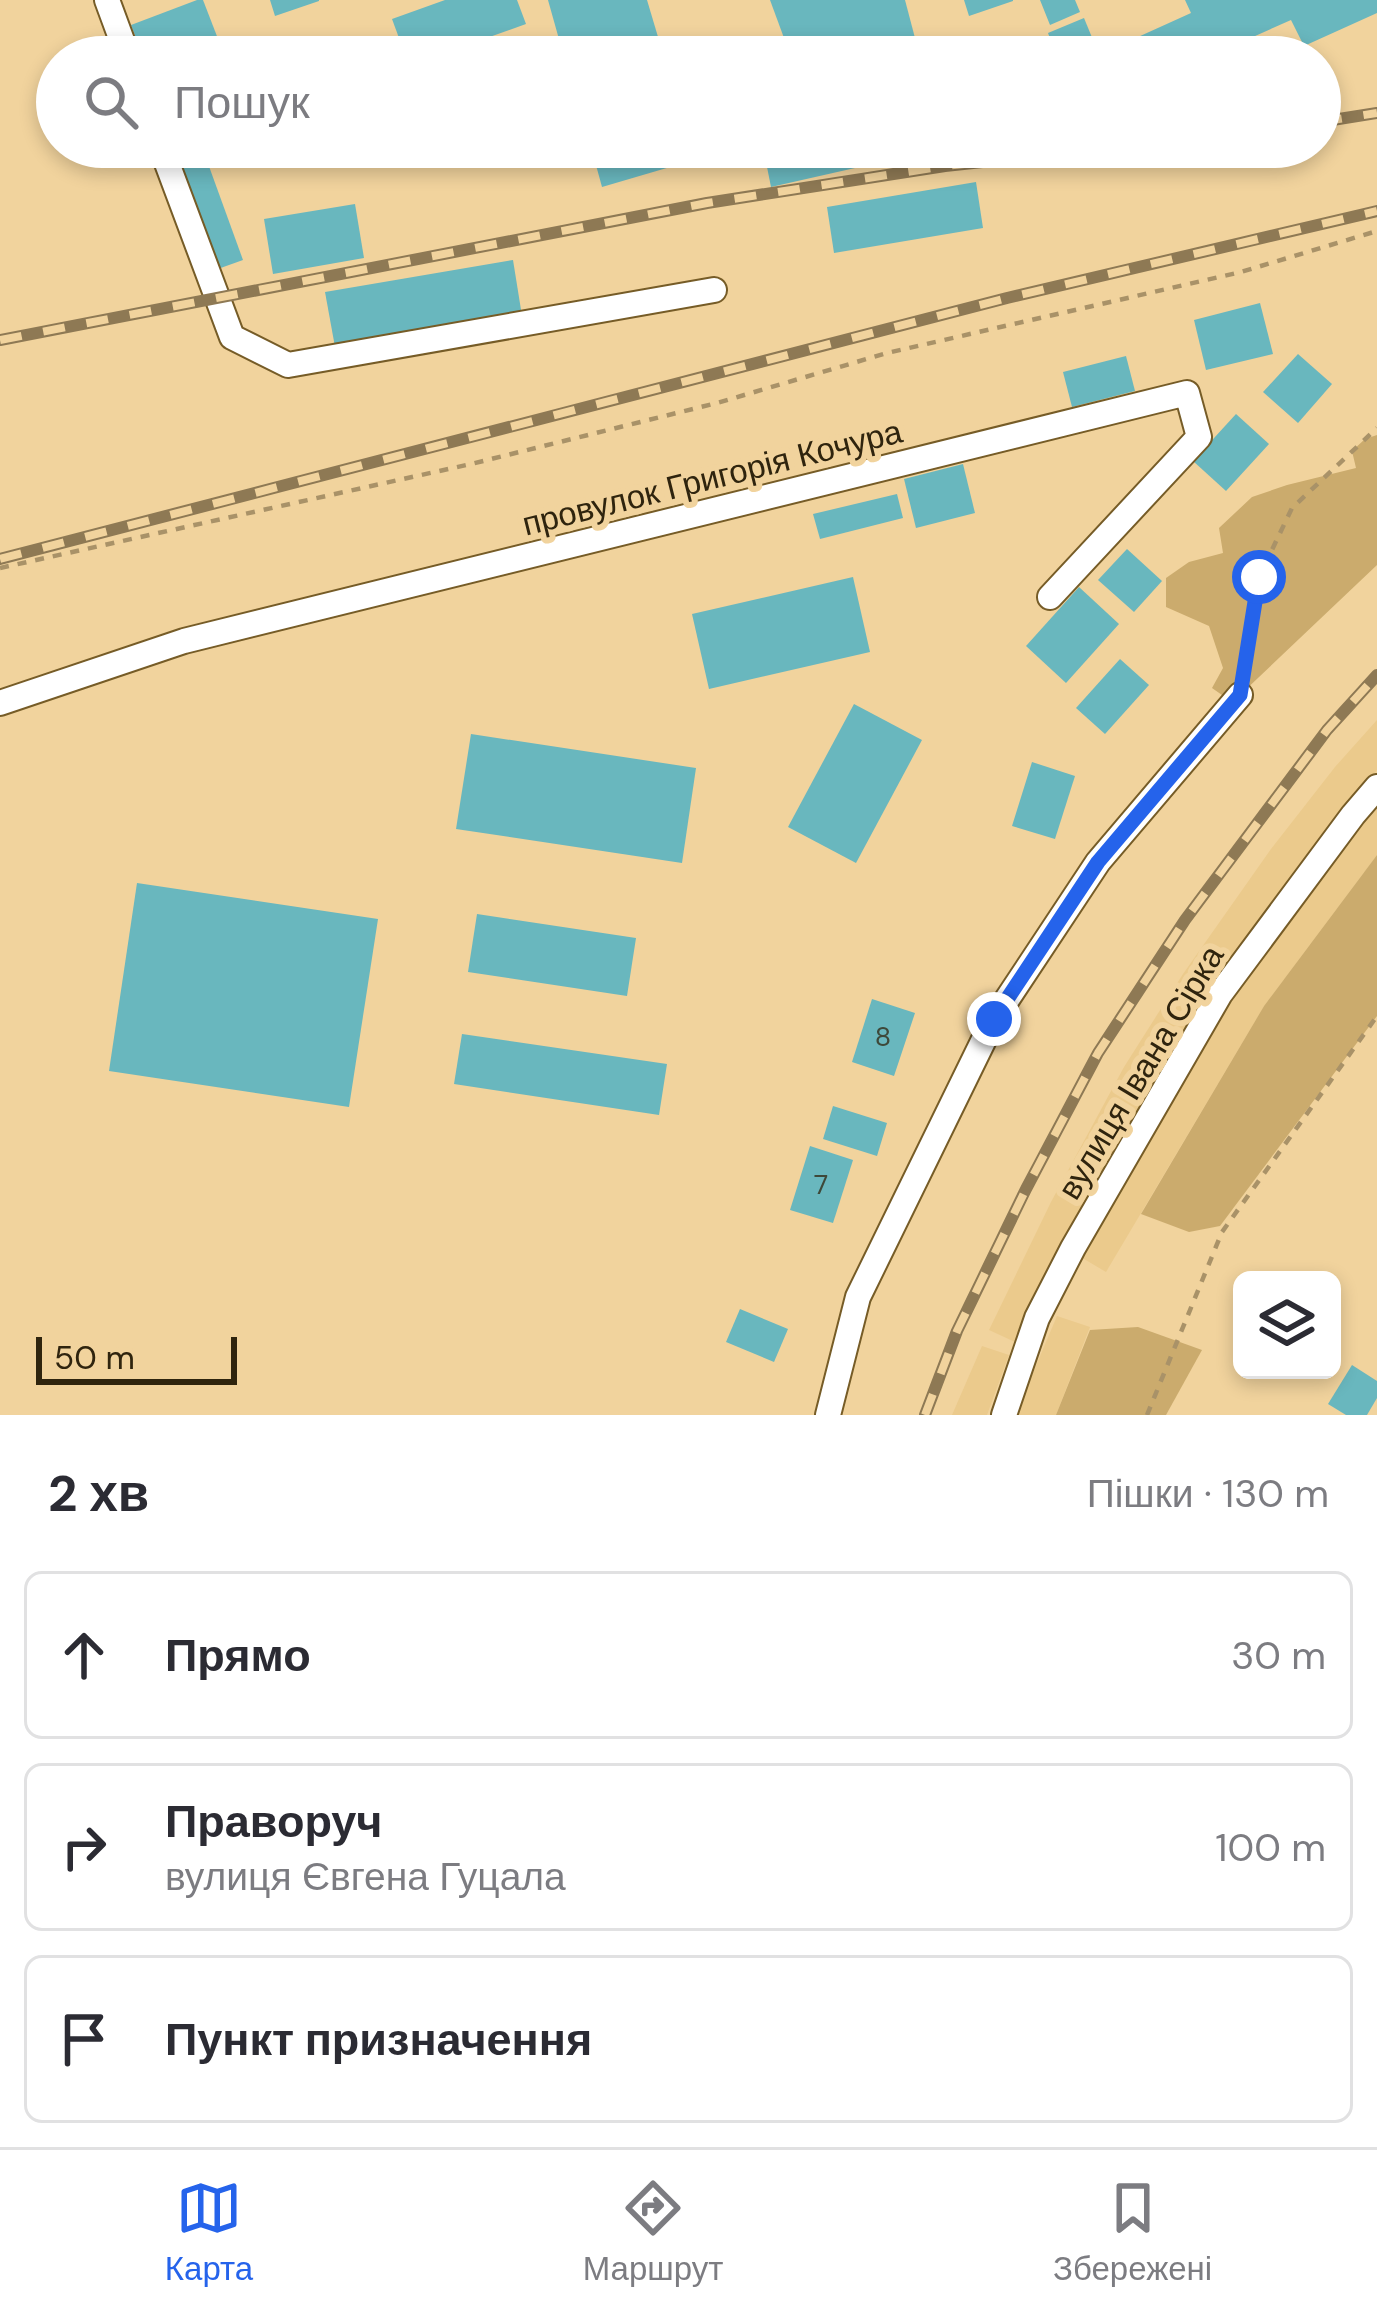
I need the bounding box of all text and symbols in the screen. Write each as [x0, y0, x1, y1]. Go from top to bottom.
search box [36, 36, 1341, 168]
icon: search [78, 69, 144, 135]
text: Пошук [174, 73, 310, 132]
street label: провулок Григорія Кочура [518, 409, 907, 546]
route start [1232, 550, 1286, 604]
street label: вулиця Івана Сірка [1048, 937, 1234, 1207]
route end [967, 992, 1021, 1046]
house number: 8 [875, 1019, 891, 1054]
house number: 7 [814, 1167, 828, 1202]
map controls [1233, 1271, 1341, 1379]
button: layers [1233, 1271, 1341, 1379]
scale bar [36, 1331, 237, 1384]
text: 50 m [54, 1336, 135, 1379]
text: 2 хв [48, 1460, 149, 1527]
text: Пішки · 130 m [1087, 1468, 1329, 1519]
icon: ahead [51, 1622, 117, 1688]
text: Прямо [165, 1626, 311, 1685]
text: 30 m [1231, 1630, 1326, 1681]
text: Праворуч [165, 1792, 382, 1851]
icon: right [51, 1814, 117, 1880]
text: 100 m [1215, 1822, 1326, 1873]
text: вулиця Євгена Гуцала [165, 1851, 566, 1902]
icon: arrive [51, 2006, 117, 2072]
text: Пункт призначення [165, 2010, 592, 2069]
tab: Карта [165, 2175, 253, 2290]
tab: Маршрут [583, 2175, 723, 2290]
tab: Збережені [1053, 2175, 1212, 2290]

